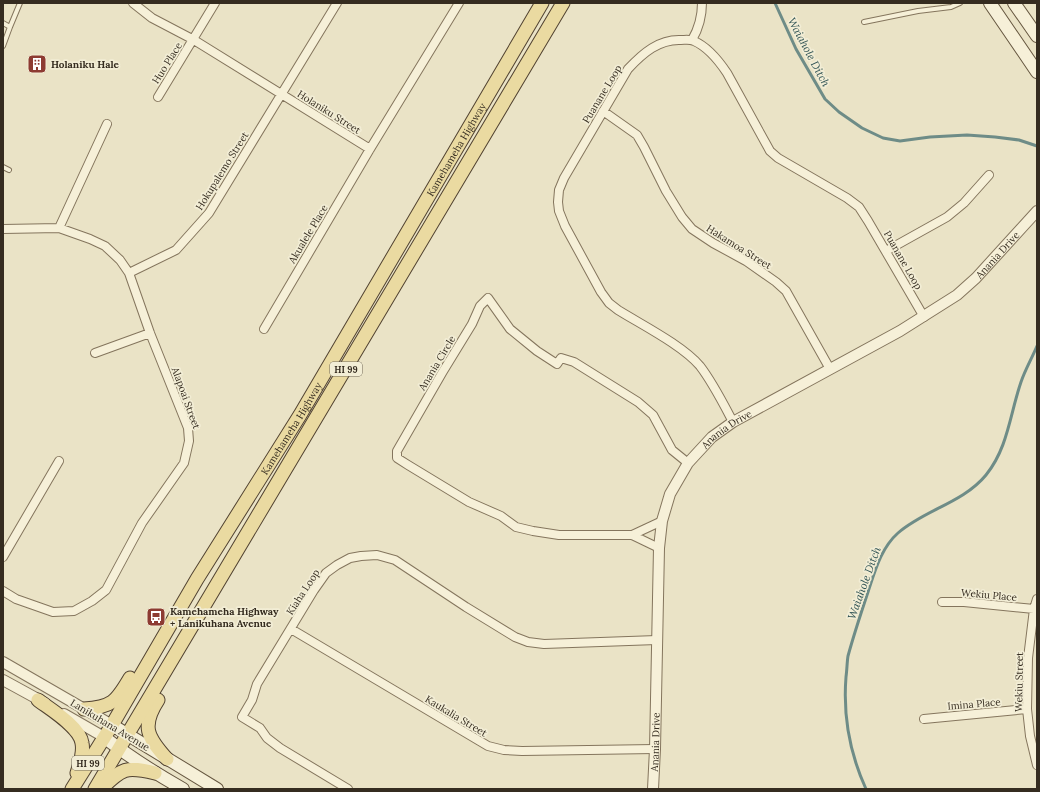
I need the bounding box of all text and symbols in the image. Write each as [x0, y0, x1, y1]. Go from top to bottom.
water label: Waiahole Ditch [785, 15, 833, 90]
street label: Huo Place [149, 39, 185, 86]
building icon: Holaniku Hale [26, 53, 48, 75]
place label: Holaniku Hale [51, 58, 119, 71]
street label: Puanane Loop [579, 62, 625, 126]
street label: Holaniku Street [295, 87, 363, 137]
street label: Kamehameha Highway [423, 100, 489, 199]
street label: Hokupalemo Street [193, 129, 251, 213]
street label: Akualele Place [285, 202, 331, 267]
street label: Hakamoa Street [704, 222, 774, 272]
street label: Puanane Loop [881, 228, 925, 292]
street label: Anania Drive [972, 228, 1022, 282]
street label: Anania Circle [415, 333, 459, 394]
road number: HI 99 [330, 362, 362, 376]
street label: Alapoai Street [168, 364, 203, 431]
street label: Kamehameha Highway [258, 379, 325, 477]
street label: Anania Drive [698, 406, 754, 452]
water label: Waiahole Ditch [844, 544, 884, 621]
street label: Kiaha Loop [283, 567, 323, 617]
street label: Wekiu Place [960, 586, 1018, 604]
place label: Kamehameha Highway + Lanikuhana Avenue [170, 605, 279, 630]
bus stop icon: Kamehameha Highway + Lanikuhana Avenue [145, 606, 167, 628]
street label: Wekiu Street [1012, 652, 1026, 712]
street label: Kaukalia Street [423, 692, 489, 740]
street label: Imina Place [947, 695, 1002, 713]
street label: Lanikuhana Avenue [68, 696, 153, 754]
street label: Anania Drive [647, 712, 662, 773]
road number: HI 99 [72, 756, 104, 770]

